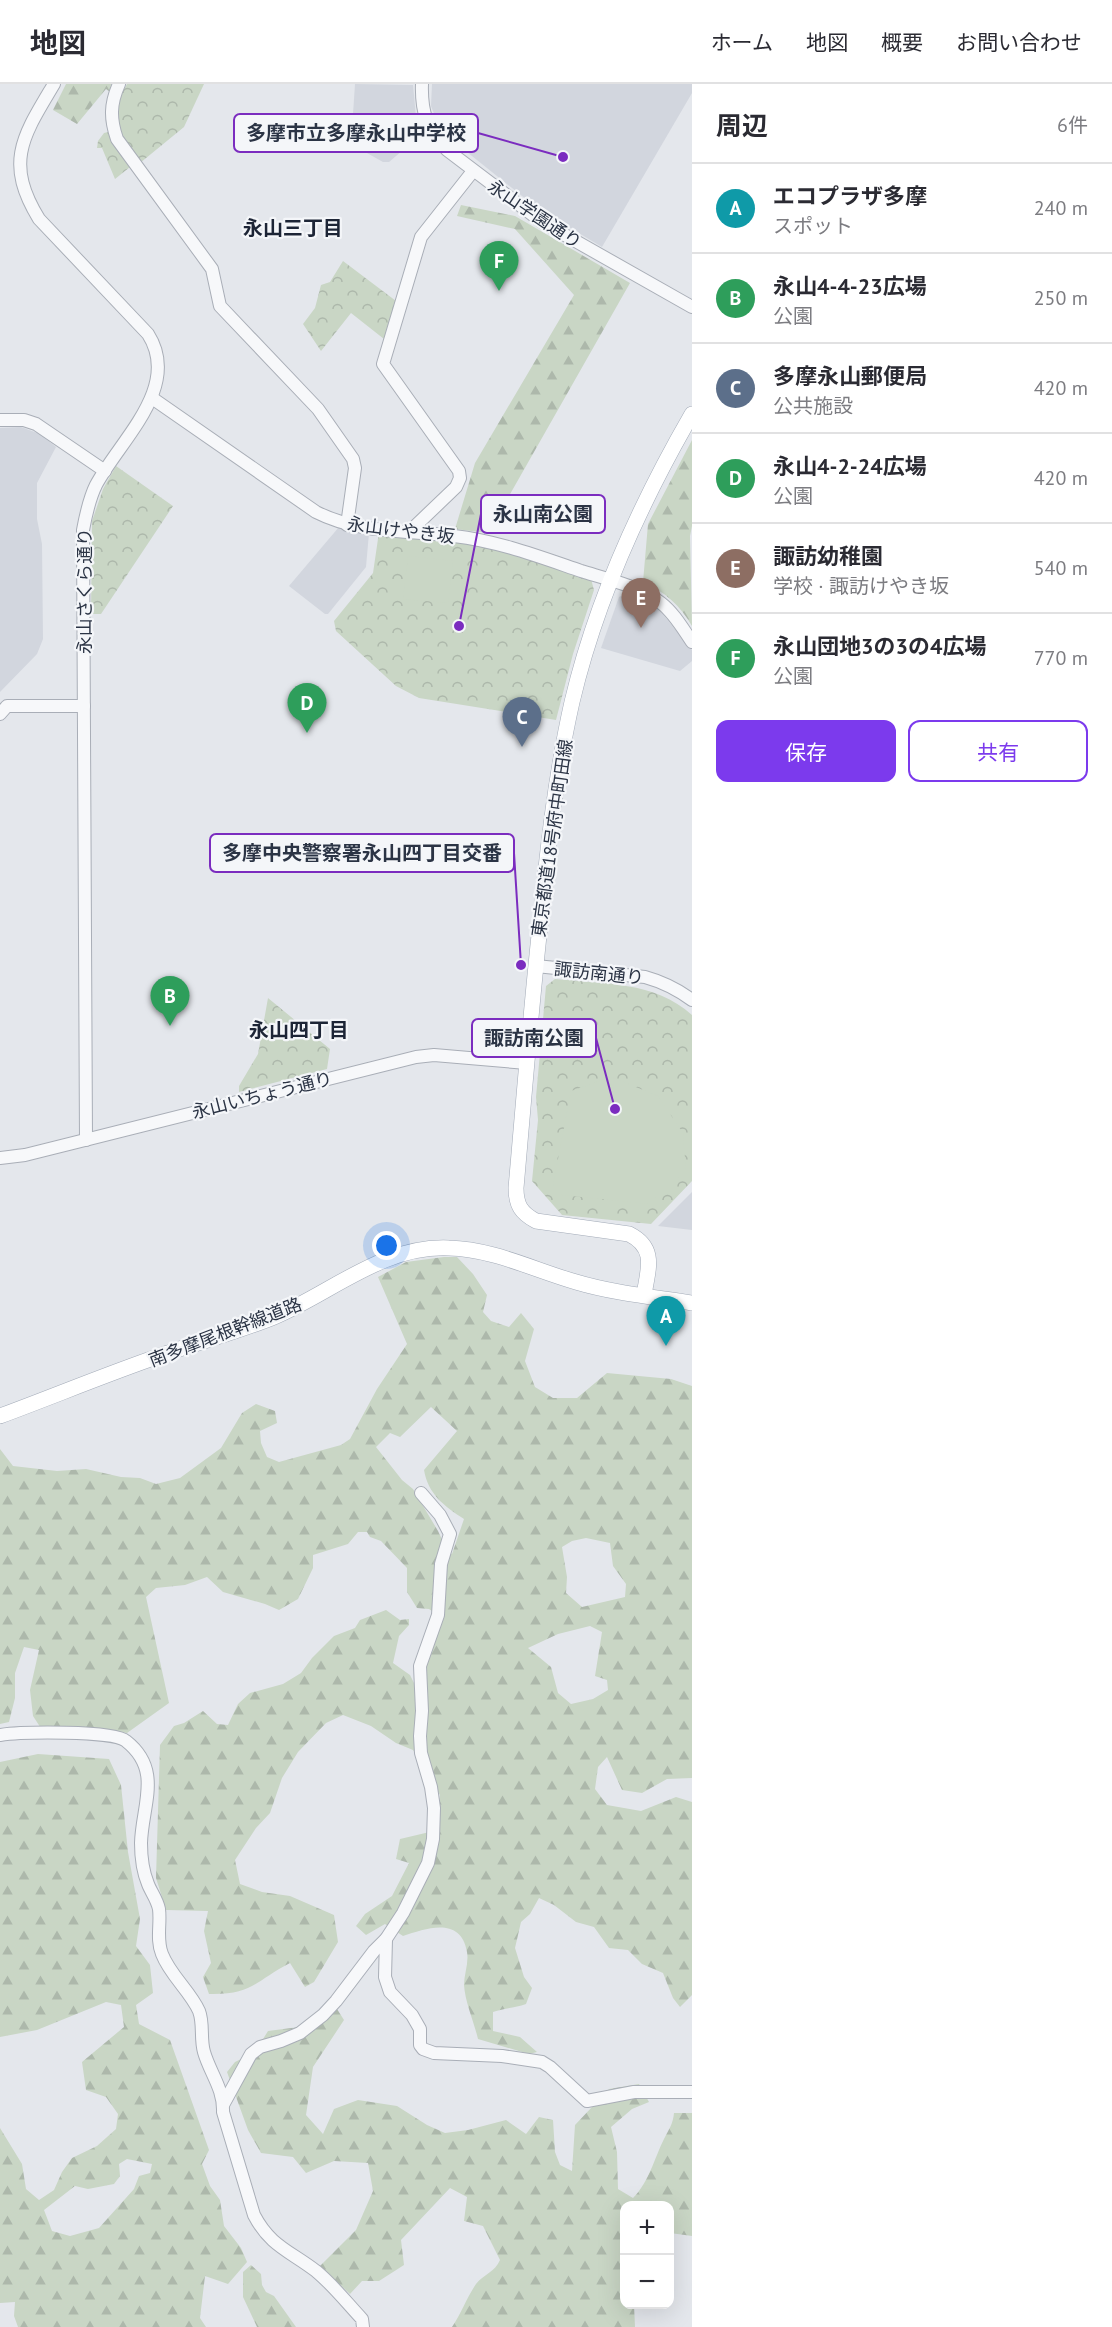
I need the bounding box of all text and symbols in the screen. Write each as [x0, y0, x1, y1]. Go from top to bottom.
text: 地図 [30, 24, 86, 61]
text: ホーム [711, 29, 773, 56]
text: 地図 [806, 29, 848, 56]
text: 概要 [881, 29, 923, 56]
text: お問い合わせ [956, 29, 1082, 56]
text: 周辺 [716, 109, 768, 142]
text: 6件 [1057, 112, 1088, 138]
callout: 多摩市立多摩永山中学校 [234, 114, 478, 152]
text: 多摩市立多摩永山中学校 [246, 120, 466, 146]
street label: 永山学園通り [484, 174, 586, 254]
text: エコプラザ多摩 [773, 182, 927, 210]
text: A [729, 195, 742, 221]
text: 240 m [1034, 195, 1088, 221]
text: スポット [773, 213, 853, 239]
district label: 永山三丁目 [243, 215, 343, 241]
pin: F [480, 242, 518, 291]
text: 永山4-4-23広場 [773, 272, 927, 300]
text: B [730, 285, 741, 311]
text: 250 m [1034, 285, 1088, 311]
text: 公園 [773, 303, 813, 329]
text: 多摩永山郵便局 [773, 362, 927, 390]
text: C [730, 375, 741, 401]
text: 420 m [1034, 375, 1088, 401]
text: 公共施設 [773, 393, 853, 419]
text: 永山4-2-24広場 [773, 452, 927, 480]
text: D [729, 465, 742, 491]
text: 420 m [1034, 465, 1088, 491]
text: 公園 [773, 483, 813, 509]
callout: 永山南公園 [481, 495, 605, 533]
text: 永山南公園 [493, 501, 593, 527]
street label: 永山けやき坂 [346, 512, 456, 548]
street label: 永山さくら通り [73, 528, 96, 654]
text: 諏訪幼稚園 [773, 542, 883, 570]
text: E [730, 555, 741, 581]
text: 540 m [1034, 555, 1088, 581]
text: 学校 · 諏訪けやき坂 [773, 573, 949, 599]
pin: E [622, 578, 660, 628]
text: 永山団地3の3の4広場 [773, 632, 986, 660]
text: F [730, 645, 741, 671]
text: 770 m [1034, 645, 1088, 671]
text: 公園 [773, 663, 813, 689]
pin: D [288, 684, 326, 733]
pin: C [502, 698, 542, 747]
button: 保存 [716, 720, 896, 782]
button: 共有 [908, 720, 1088, 782]
street label: 東京都道18号府中町田線 [527, 738, 577, 938]
callout: 多摩中央警察署永山四丁目交番 [210, 834, 514, 872]
text: 多摩中央警察署永山四丁目交番 [222, 840, 502, 866]
street label: 諏訪南通り [553, 957, 645, 989]
pin: B [150, 976, 190, 1026]
district label: 永山四丁目 [249, 1017, 349, 1043]
callout: 諏訪南公園 [472, 1019, 596, 1057]
text: 諏訪南公園 [484, 1025, 584, 1051]
street label: 永山いちょう通り [189, 1066, 335, 1124]
your location [372, 1231, 401, 1260]
street label: 南多摩尾根幹線道路 [145, 1292, 305, 1372]
pin: A [646, 1296, 686, 1346]
map controls [620, 2201, 674, 2309]
button: + [620, 2201, 674, 2255]
button: − [620, 2255, 674, 2309]

